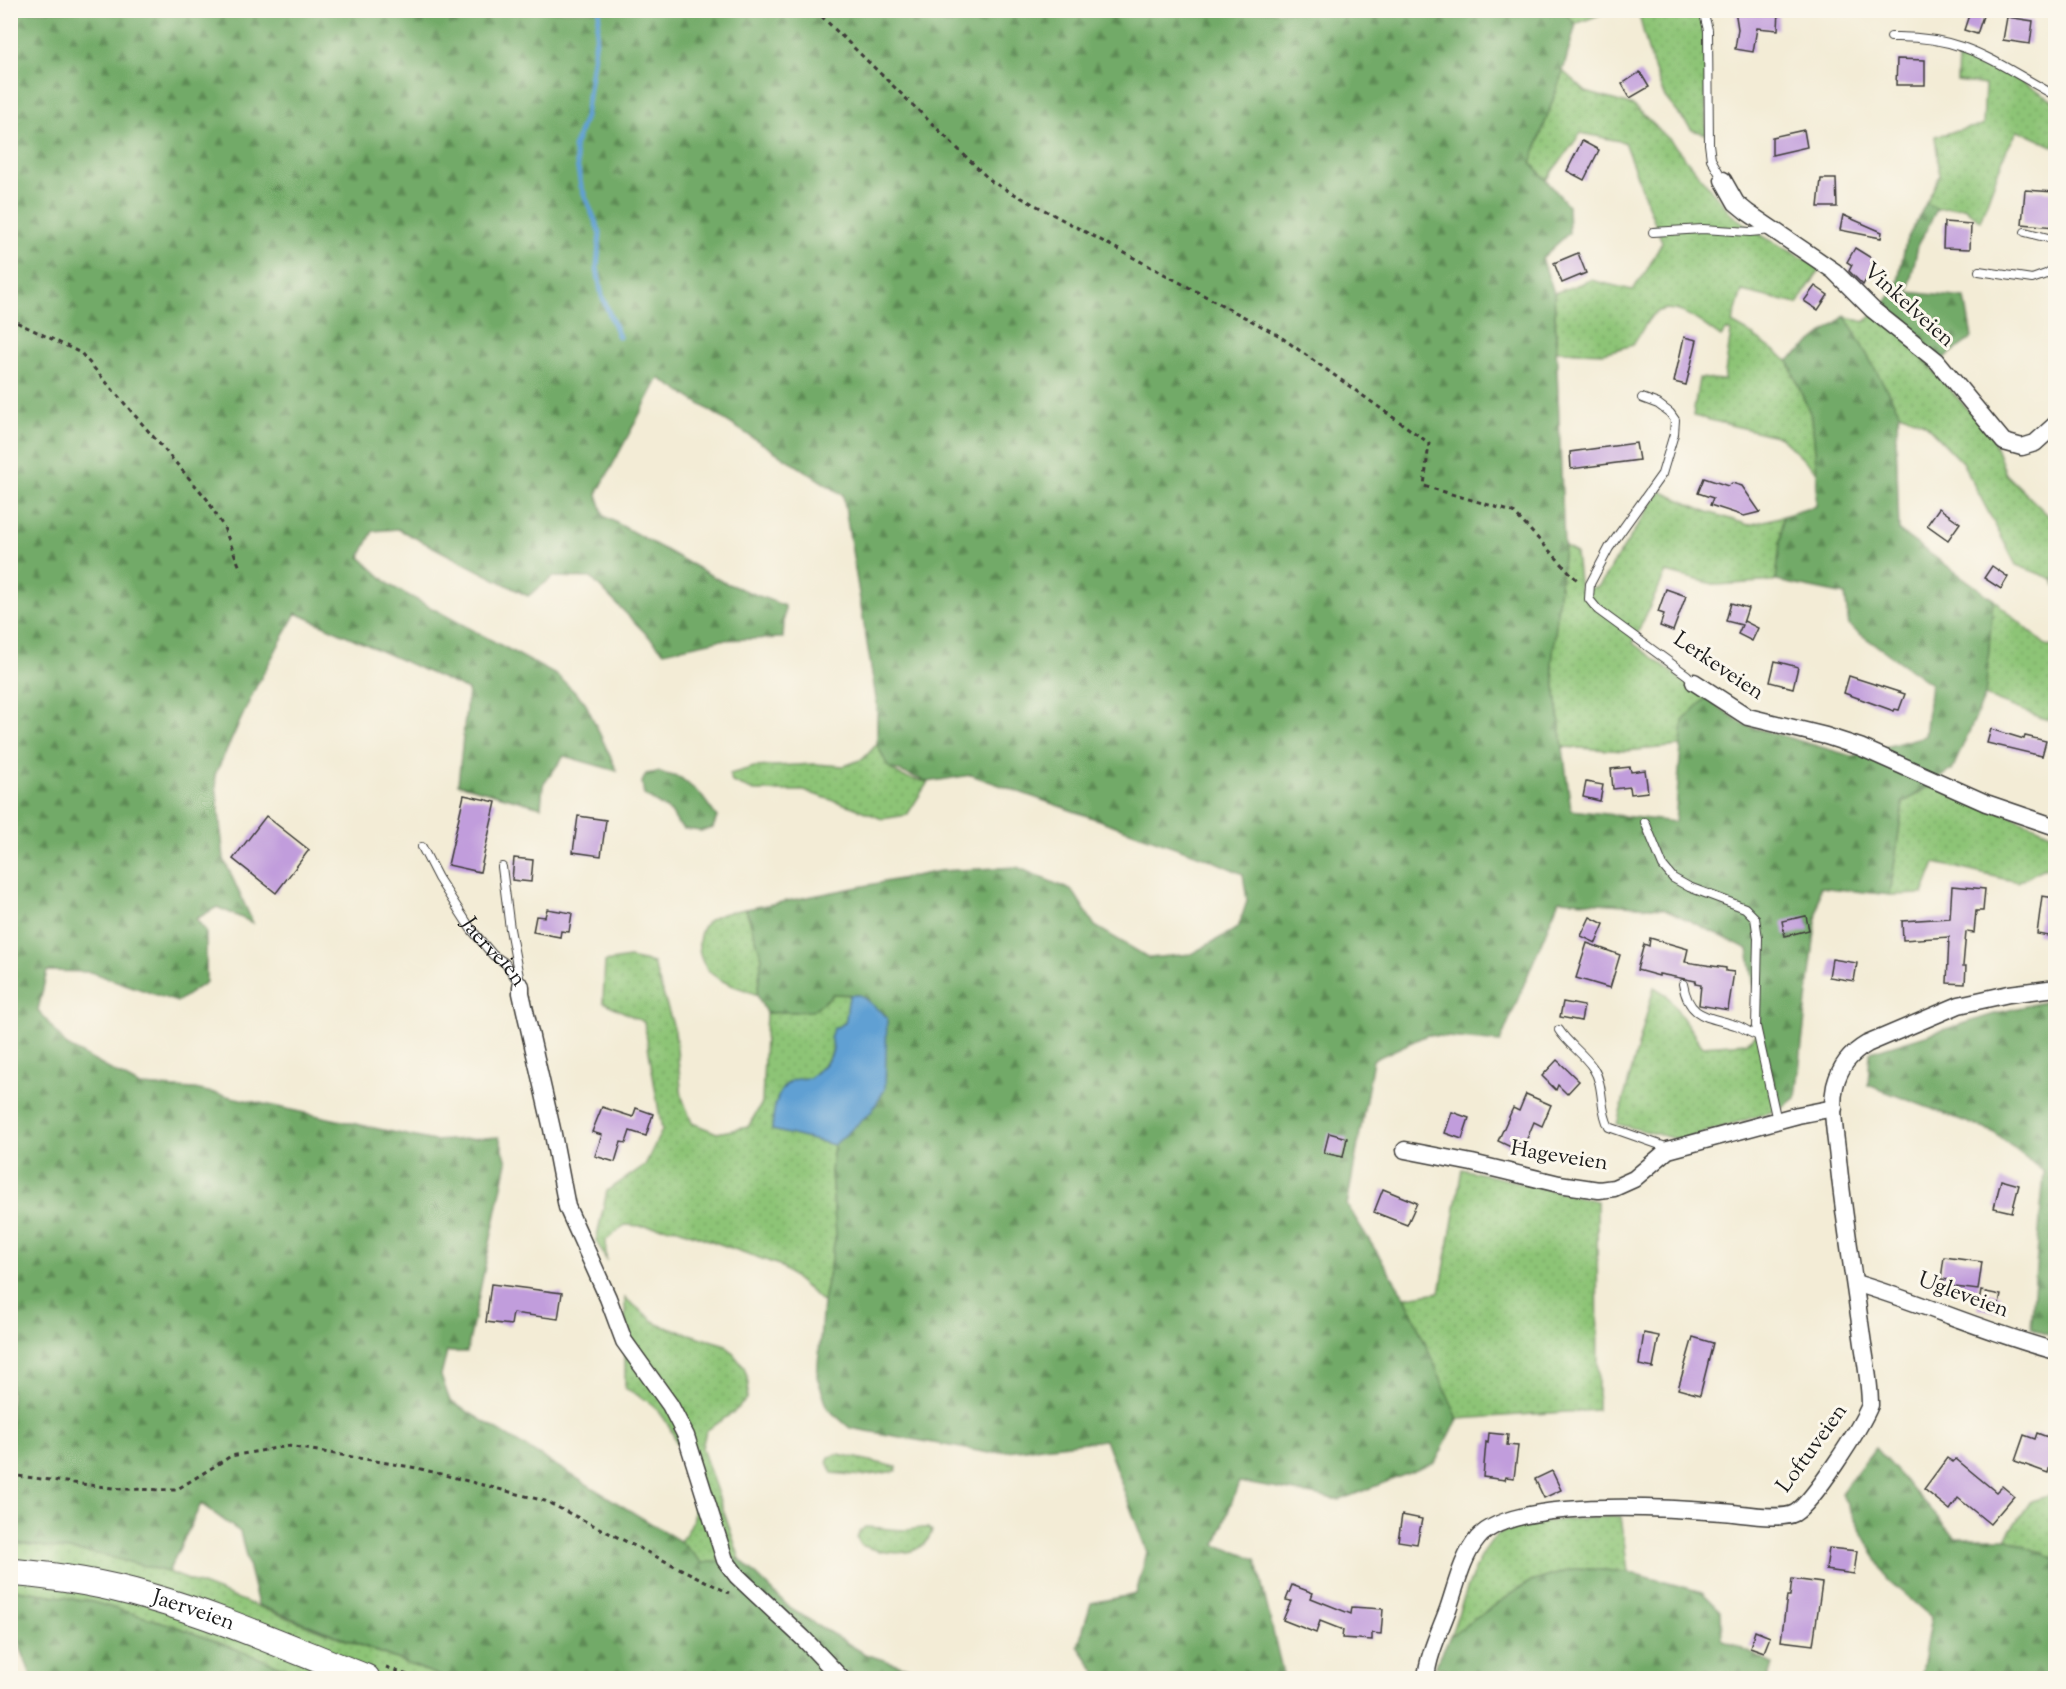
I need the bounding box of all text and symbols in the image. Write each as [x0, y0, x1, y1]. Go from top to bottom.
street label: Vinkelveien [1855, 256, 1961, 356]
street label: Lerkeveien [1666, 625, 1770, 709]
street label: Jaerveien [451, 911, 533, 994]
street label: Hageveien [1508, 1134, 1610, 1180]
street label: Ugleveien [1913, 1265, 2013, 1327]
street label: Loftuveien [1770, 1398, 1856, 1500]
street label: Jaerveien [147, 1582, 239, 1640]

